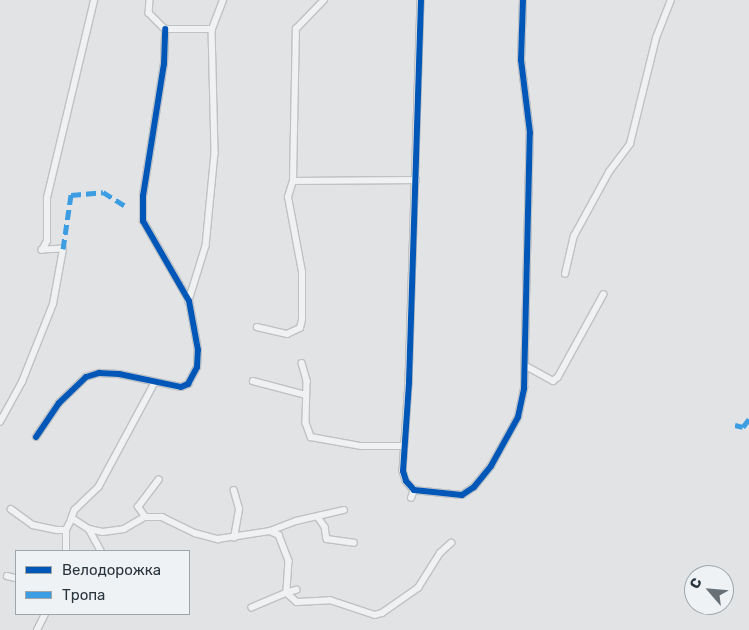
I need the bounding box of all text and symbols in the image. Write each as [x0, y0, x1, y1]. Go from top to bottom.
legend [15, 550, 190, 615]
text: Велодорожка [62, 561, 161, 579]
north arrow [684, 565, 734, 615]
text: С [686, 575, 706, 592]
text: Тропа [62, 586, 105, 604]

